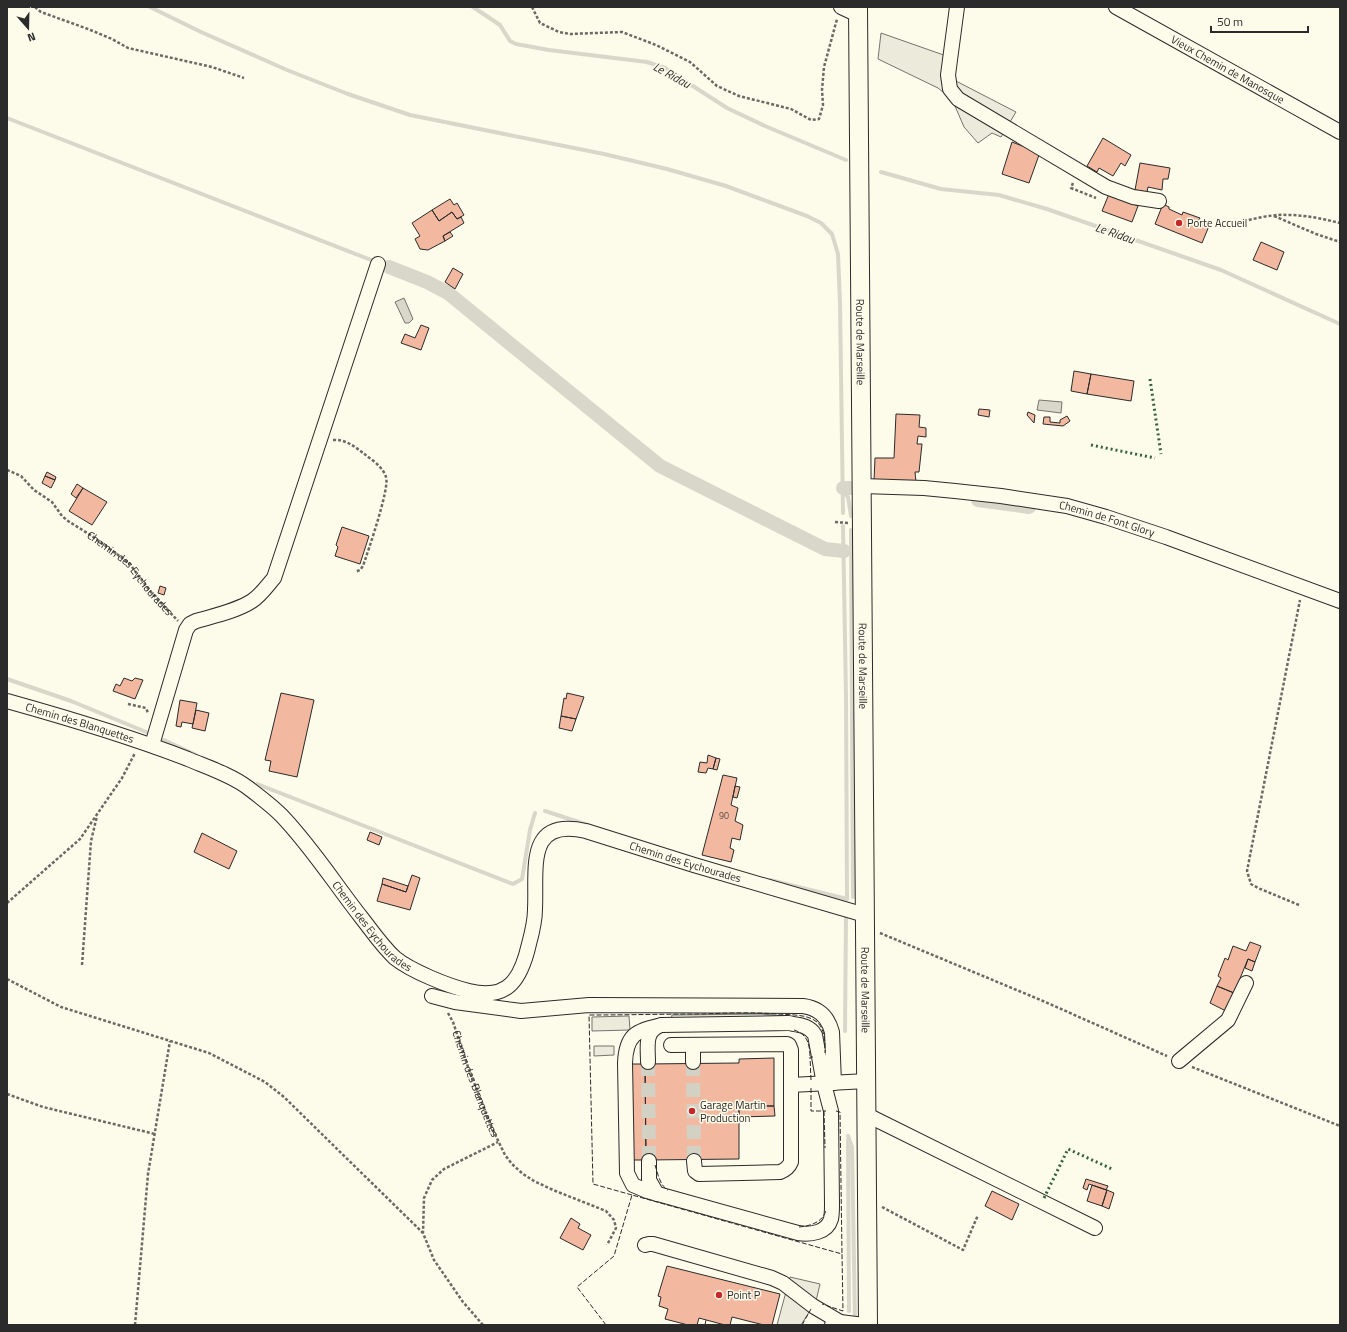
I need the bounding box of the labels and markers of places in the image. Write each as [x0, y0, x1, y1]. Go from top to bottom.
place label: Porte Accueil [1187, 215, 1247, 231]
marker: Porte Accueil [1174, 218, 1184, 228]
place label: Garage Martin Production [700, 1097, 766, 1126]
marker: Garage Martin Production [687, 1106, 697, 1116]
place label: Point P [727, 1287, 761, 1303]
marker: Point P [714, 1290, 724, 1300]

